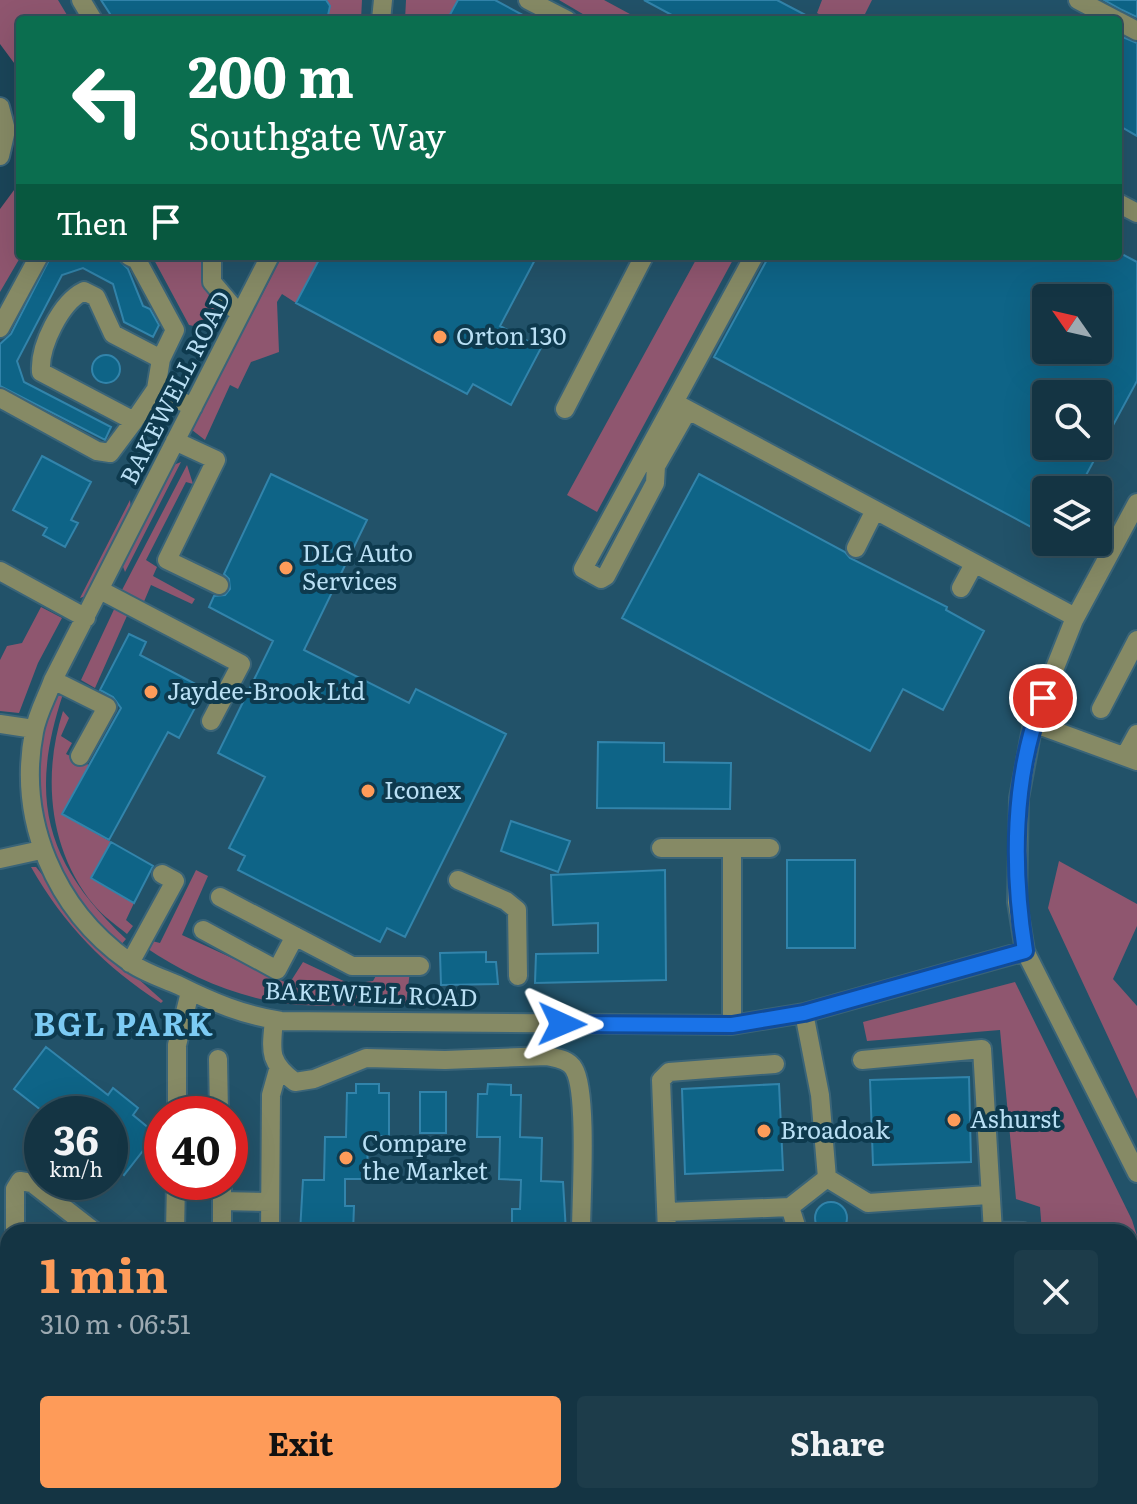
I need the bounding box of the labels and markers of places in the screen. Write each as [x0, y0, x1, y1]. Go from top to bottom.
place label: Orton 130 [456, 317, 566, 352]
marker: Orton 130 [431, 328, 449, 346]
place label: DLG Auto Services [302, 534, 413, 597]
marker: DLG Auto Services [277, 559, 295, 577]
pin [1009, 664, 1077, 732]
place label: Jaydee-Brook Ltd [167, 672, 366, 707]
marker: Jaydee-Brook Ltd [142, 683, 160, 701]
place label: Iconex [384, 771, 461, 806]
marker: Iconex [359, 782, 377, 800]
place label: Ashurst [970, 1100, 1061, 1135]
place label: Broadoak [780, 1111, 890, 1146]
marker: Ashurst [945, 1111, 963, 1129]
marker: Broadoak [755, 1122, 773, 1140]
place label: Compare the Market [362, 1124, 488, 1187]
marker: Compare the Market [337, 1149, 355, 1167]

